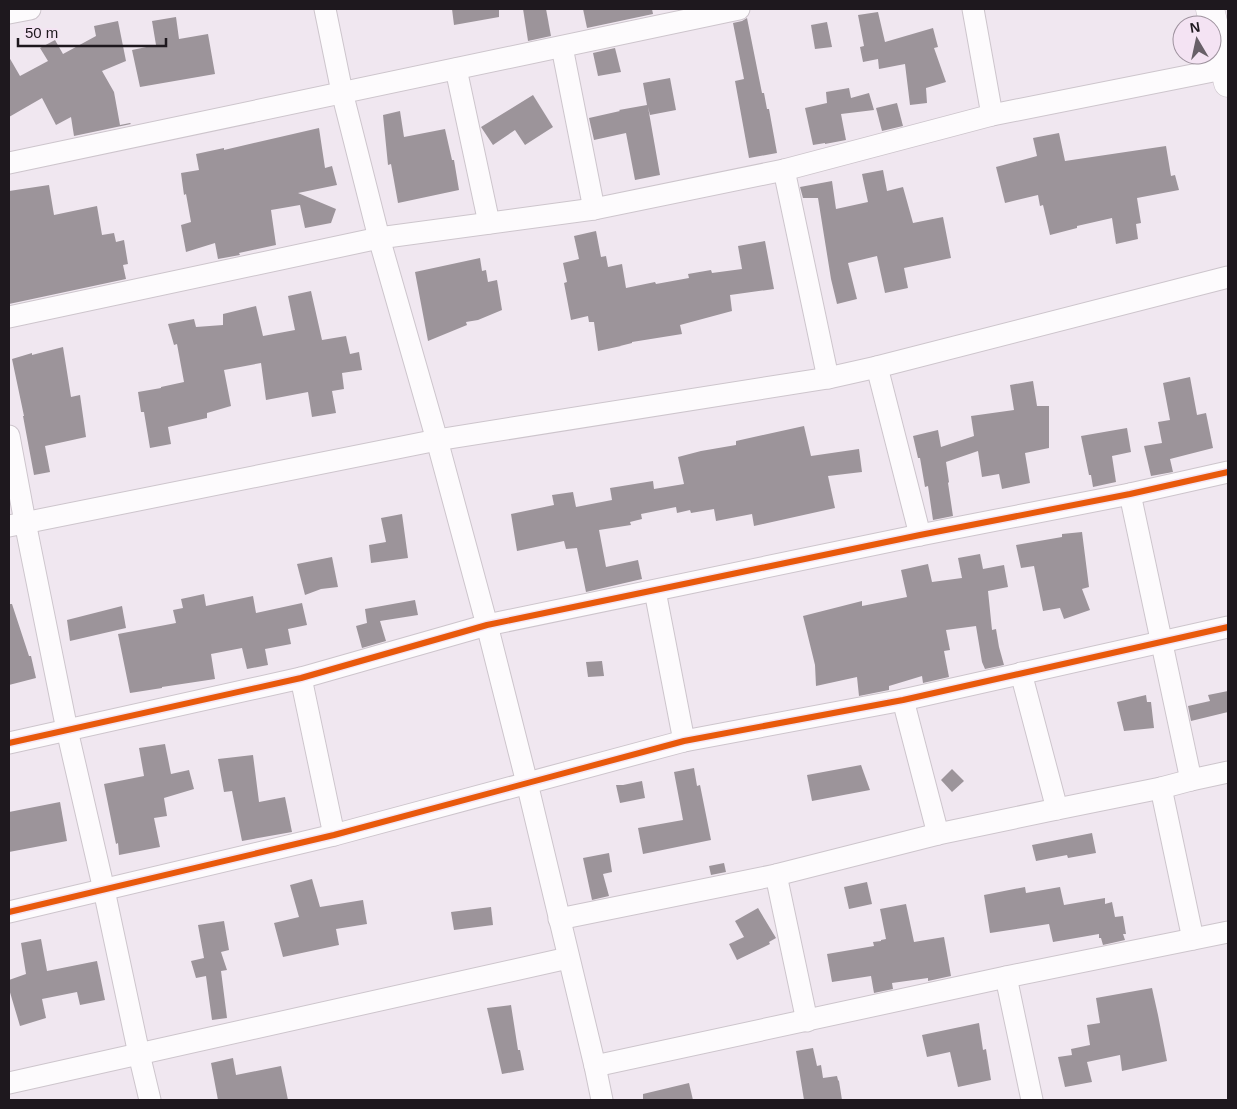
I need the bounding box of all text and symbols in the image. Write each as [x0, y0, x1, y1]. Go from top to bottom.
scale bar [18, 15, 165, 47]
north arrow [1172, 15, 1222, 65]
text: N [1189, 18, 1201, 36]
text: 50 m [25, 24, 58, 41]

